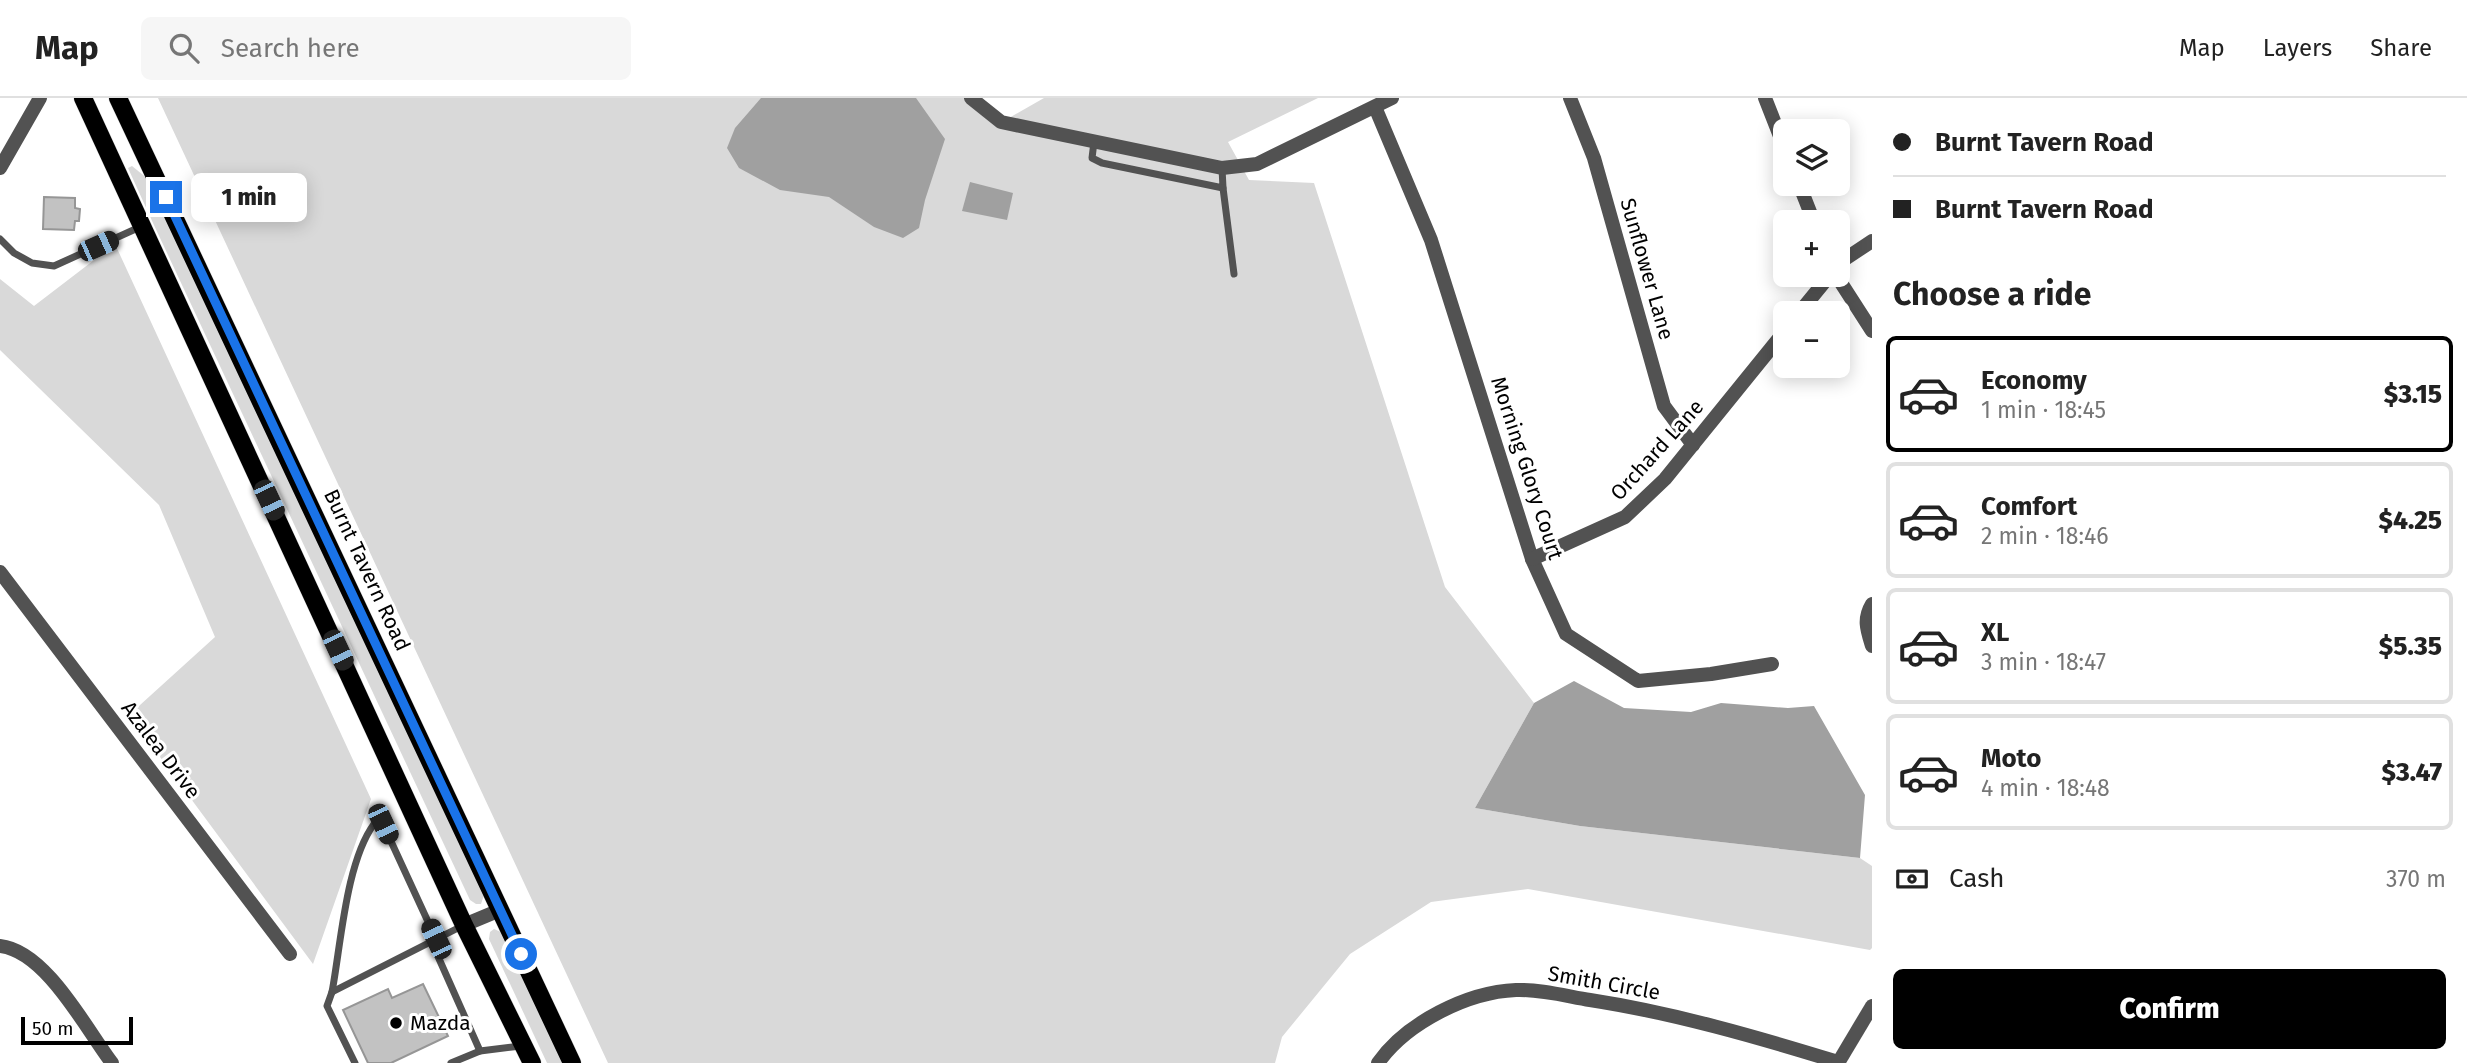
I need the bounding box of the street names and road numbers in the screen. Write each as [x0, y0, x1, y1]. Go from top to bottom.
street label: Sunflower Lane [1614, 195, 1680, 343]
street label: Morning Glory Court [1485, 373, 1569, 563]
street label: Orchard Lane [1605, 394, 1709, 506]
street label: Burnt Tavern Road [318, 485, 416, 655]
street label: Azalea Drive [116, 696, 206, 804]
street label: Smith Circle [1546, 960, 1662, 1006]

